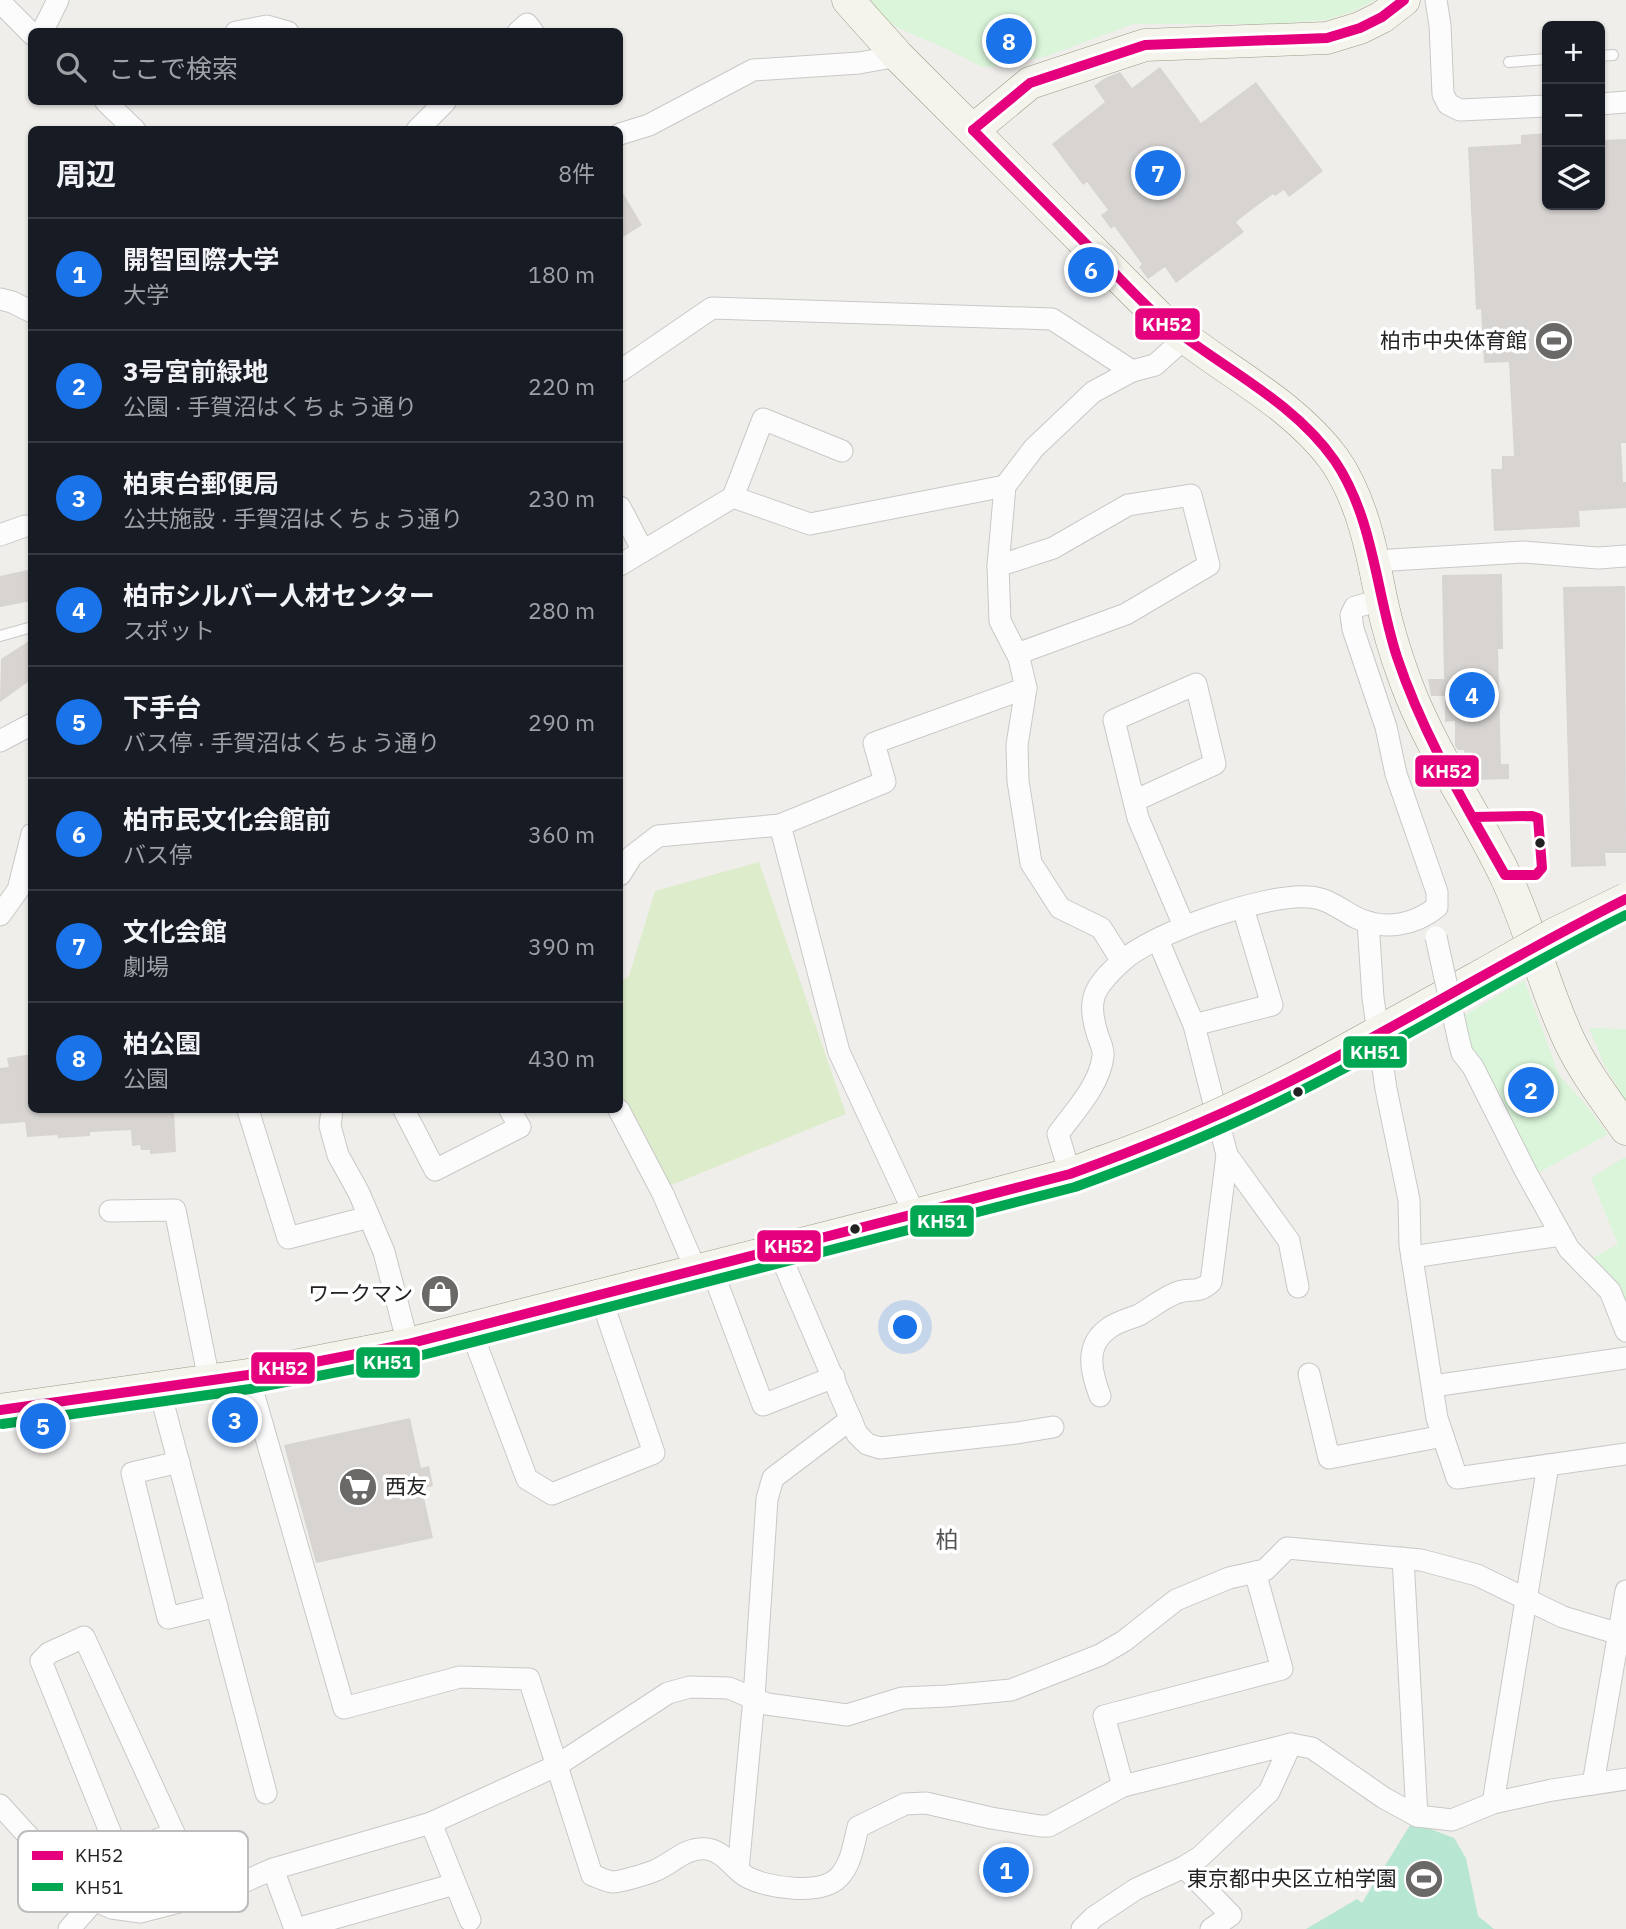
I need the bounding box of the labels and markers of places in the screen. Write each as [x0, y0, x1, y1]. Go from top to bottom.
pin: 8 [986, 15, 1032, 67]
pin: 7 [1135, 147, 1181, 199]
pin: 6 [1068, 244, 1114, 296]
sports icon: 柏市中央体育館 [1533, 320, 1575, 362]
place label: 柏市中央体育館 [1380, 326, 1527, 354]
pin: 4 [1449, 669, 1495, 721]
unlabelled marker [1533, 836, 1547, 850]
pin: 2 [1508, 1064, 1554, 1116]
unlabelled marker [1291, 1085, 1305, 1099]
unlabelled marker [848, 1222, 862, 1236]
shop icon: ワークマン [419, 1273, 461, 1315]
place label: ワークマン [308, 1279, 413, 1307]
pin: 3 [212, 1394, 258, 1446]
pin: 5 [20, 1400, 66, 1452]
supermarket icon: 西友 [337, 1466, 379, 1508]
place label: 西友 [385, 1472, 427, 1500]
pin: 1 [983, 1844, 1029, 1896]
sports icon: 東京都中央区立柏学園 [1403, 1858, 1445, 1900]
place label: 東京都中央区立柏学園 [1187, 1864, 1397, 1892]

